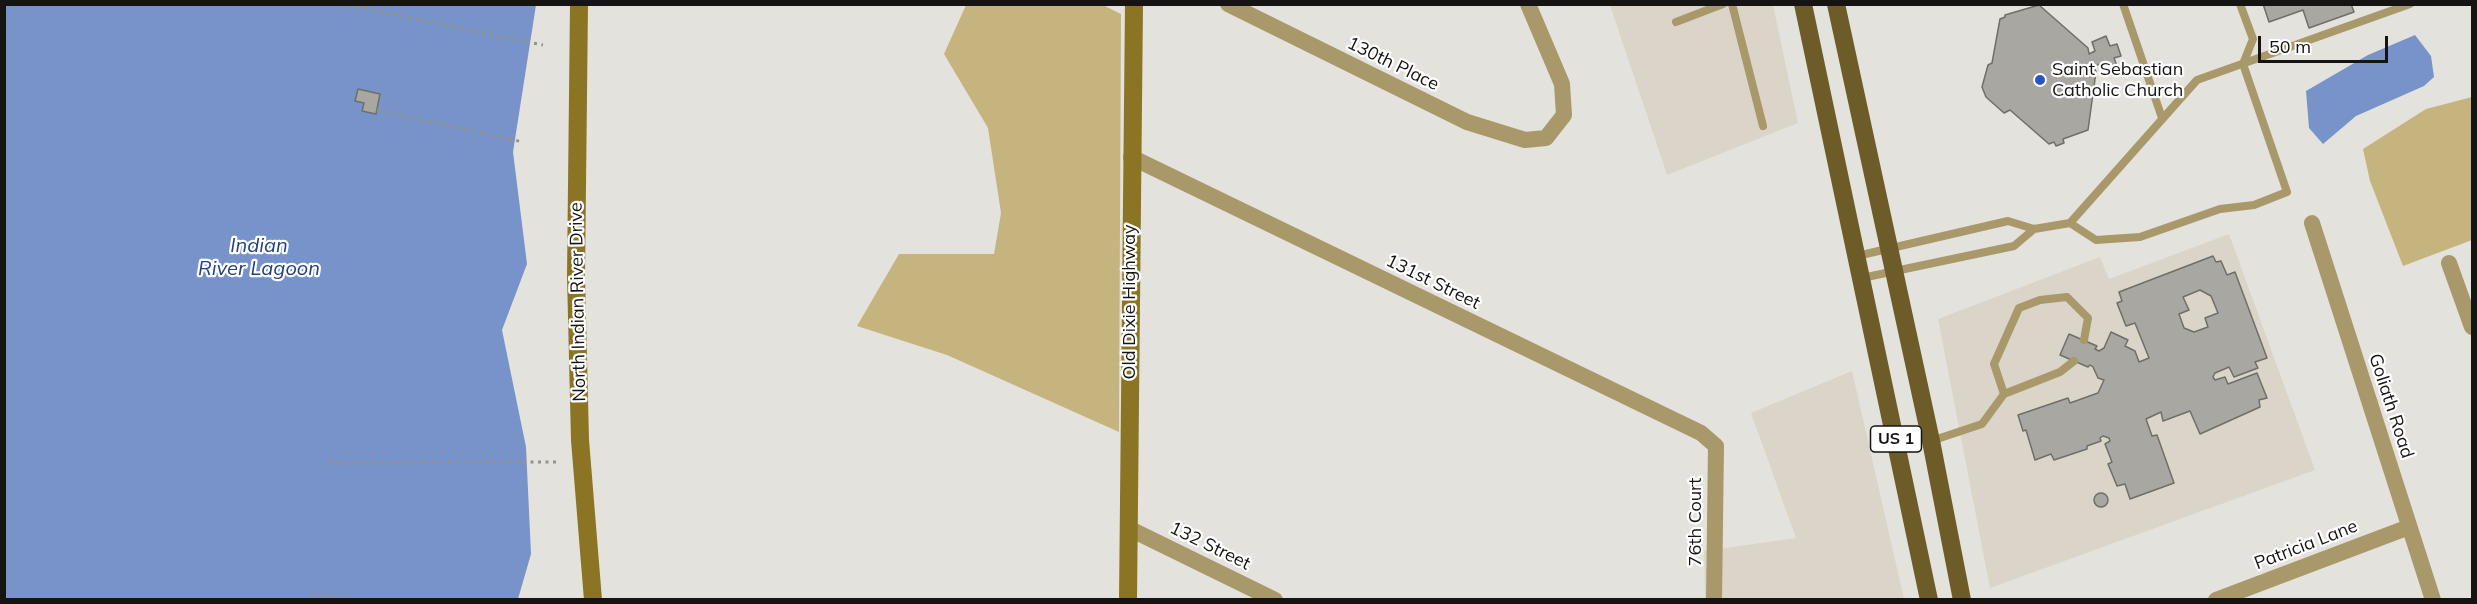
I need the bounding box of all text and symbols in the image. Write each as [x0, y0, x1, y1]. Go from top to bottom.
scale bar [2261, 24, 2392, 62]
street label: 130th Place [1344, 33, 1442, 95]
text: 50 m [2269, 35, 2311, 58]
place label: Saint Sebastian Catholic Church [2052, 59, 2183, 101]
marker: Saint Sebastian Catholic Church [2033, 73, 2047, 87]
street label: North Indian River Drive [565, 202, 591, 402]
street label: Old Dixie Highway [1119, 225, 1141, 379]
water label: Indian River Lagoon [198, 234, 320, 281]
street label: 131st Street [1382, 250, 1484, 314]
street label: Goliath Road [2364, 351, 2418, 461]
road number: US 1 [1870, 426, 1922, 452]
street label: 76th Court [1685, 478, 1707, 566]
street label: Patricia Lane [2251, 515, 2361, 575]
street label: 132 Street [1166, 517, 1254, 575]

